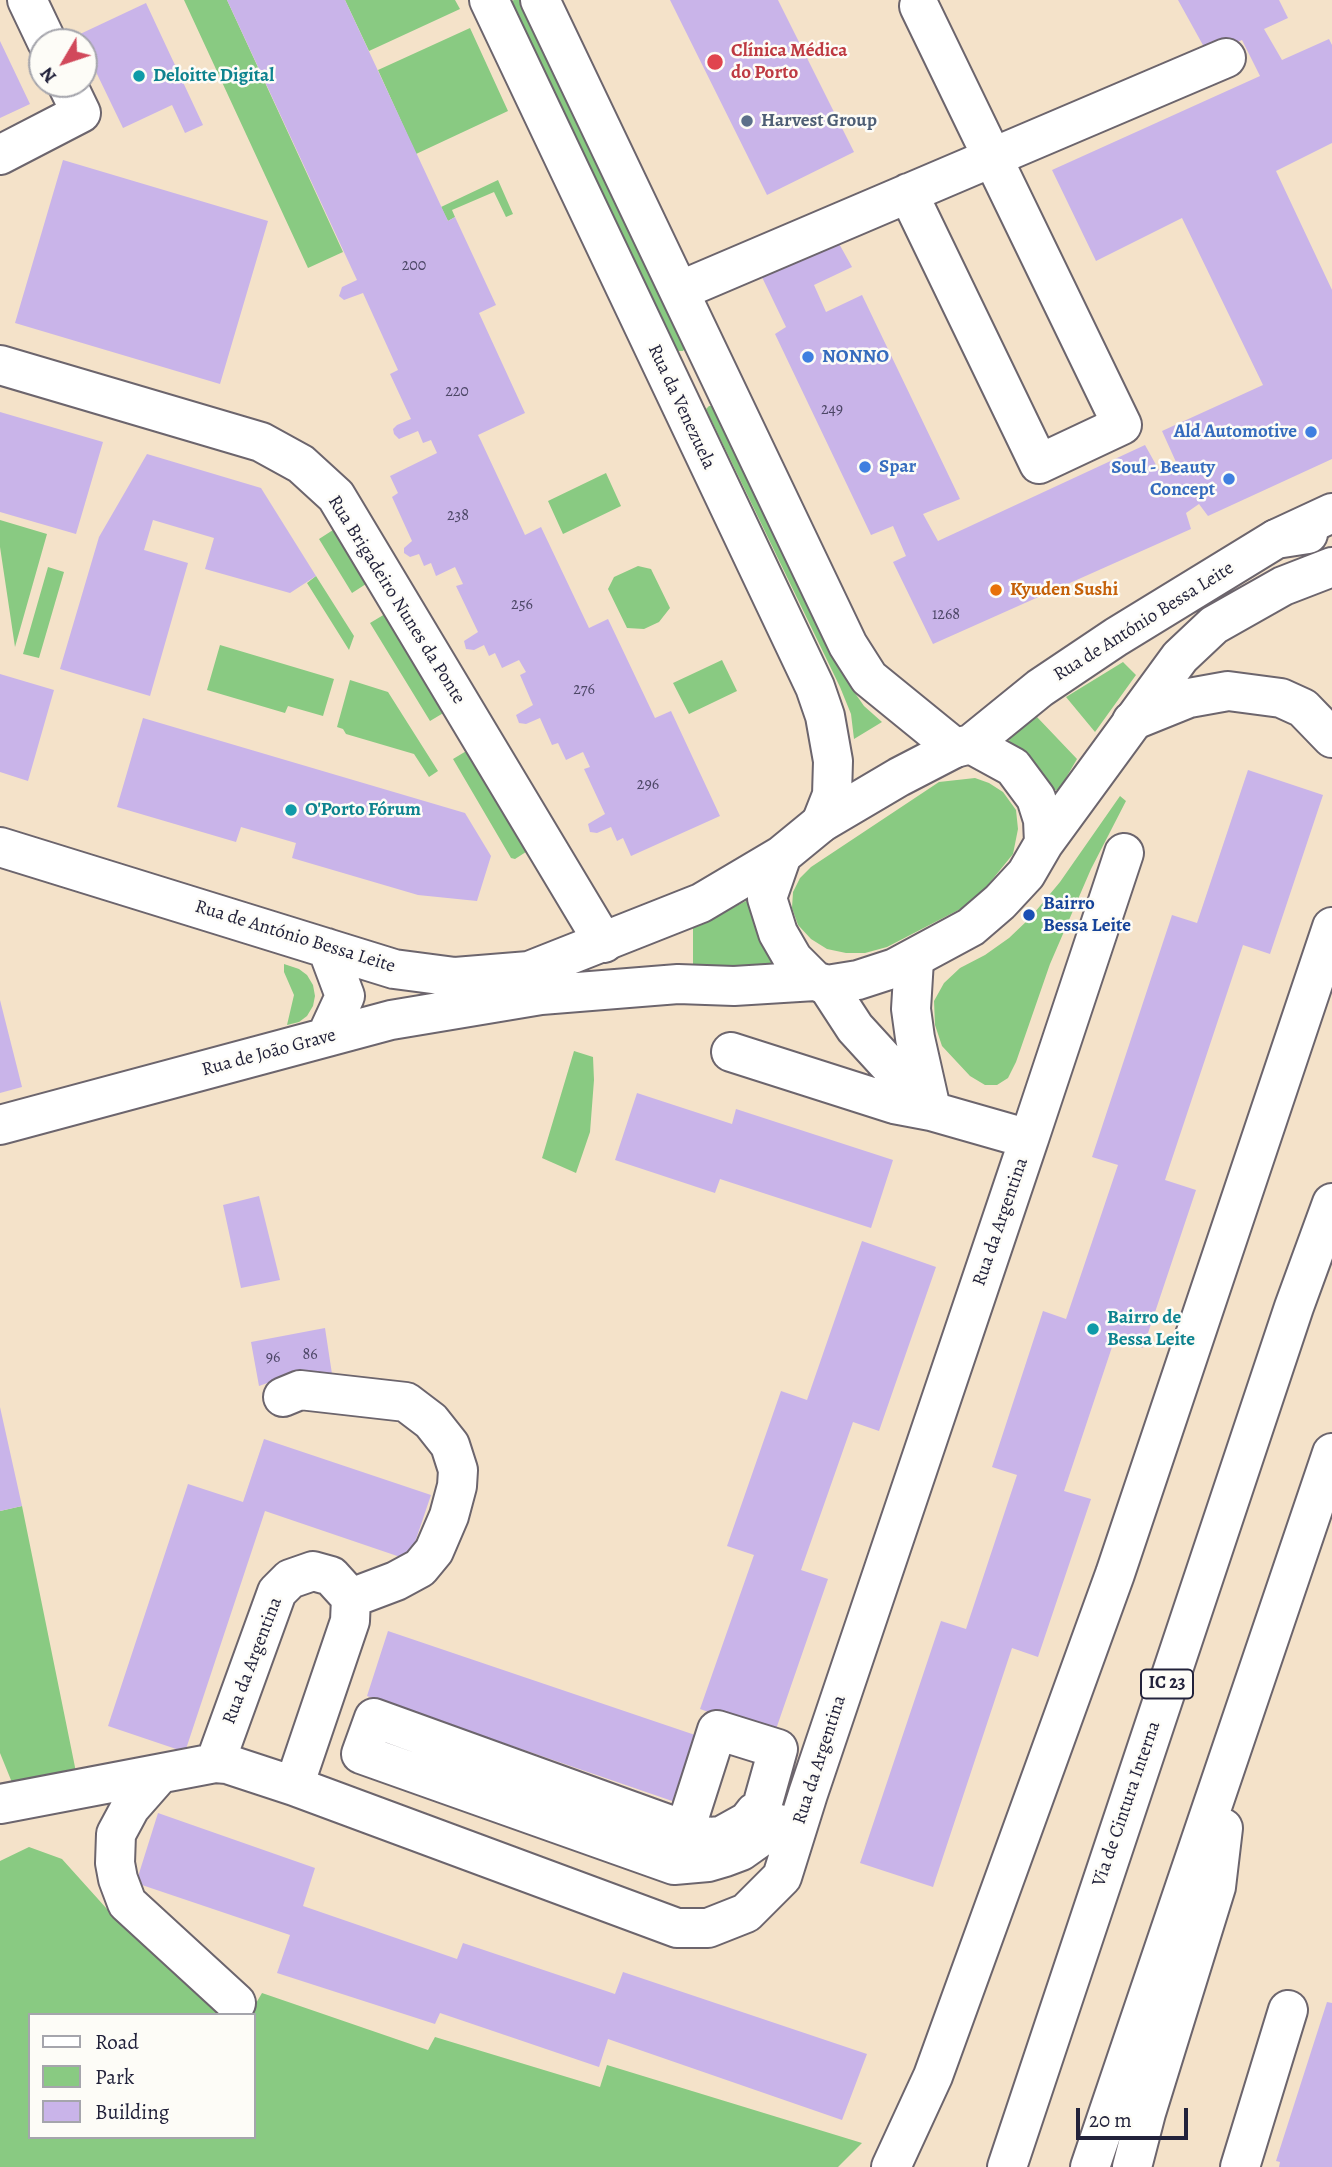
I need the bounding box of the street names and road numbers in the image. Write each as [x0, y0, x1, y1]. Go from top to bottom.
street label: Rua da Venezuela [642, 341, 720, 473]
street label: Rua Brigadeiro Nunes da Ponte [322, 492, 470, 708]
street label: Rua de António Bessa Leite [1050, 557, 1238, 687]
street label: Rua de António Bessa Leite [192, 896, 398, 978]
street label: Rua de João Grave [199, 1024, 339, 1082]
street label: Rua da Argentina [968, 1155, 1034, 1289]
street label: Rua da Argentina [218, 1594, 288, 1728]
road number: IC 23 [1141, 1670, 1193, 1699]
street label: Rua da Argentina [788, 1693, 852, 1827]
street label: Via de Cintura Interna [1088, 1718, 1166, 1890]

